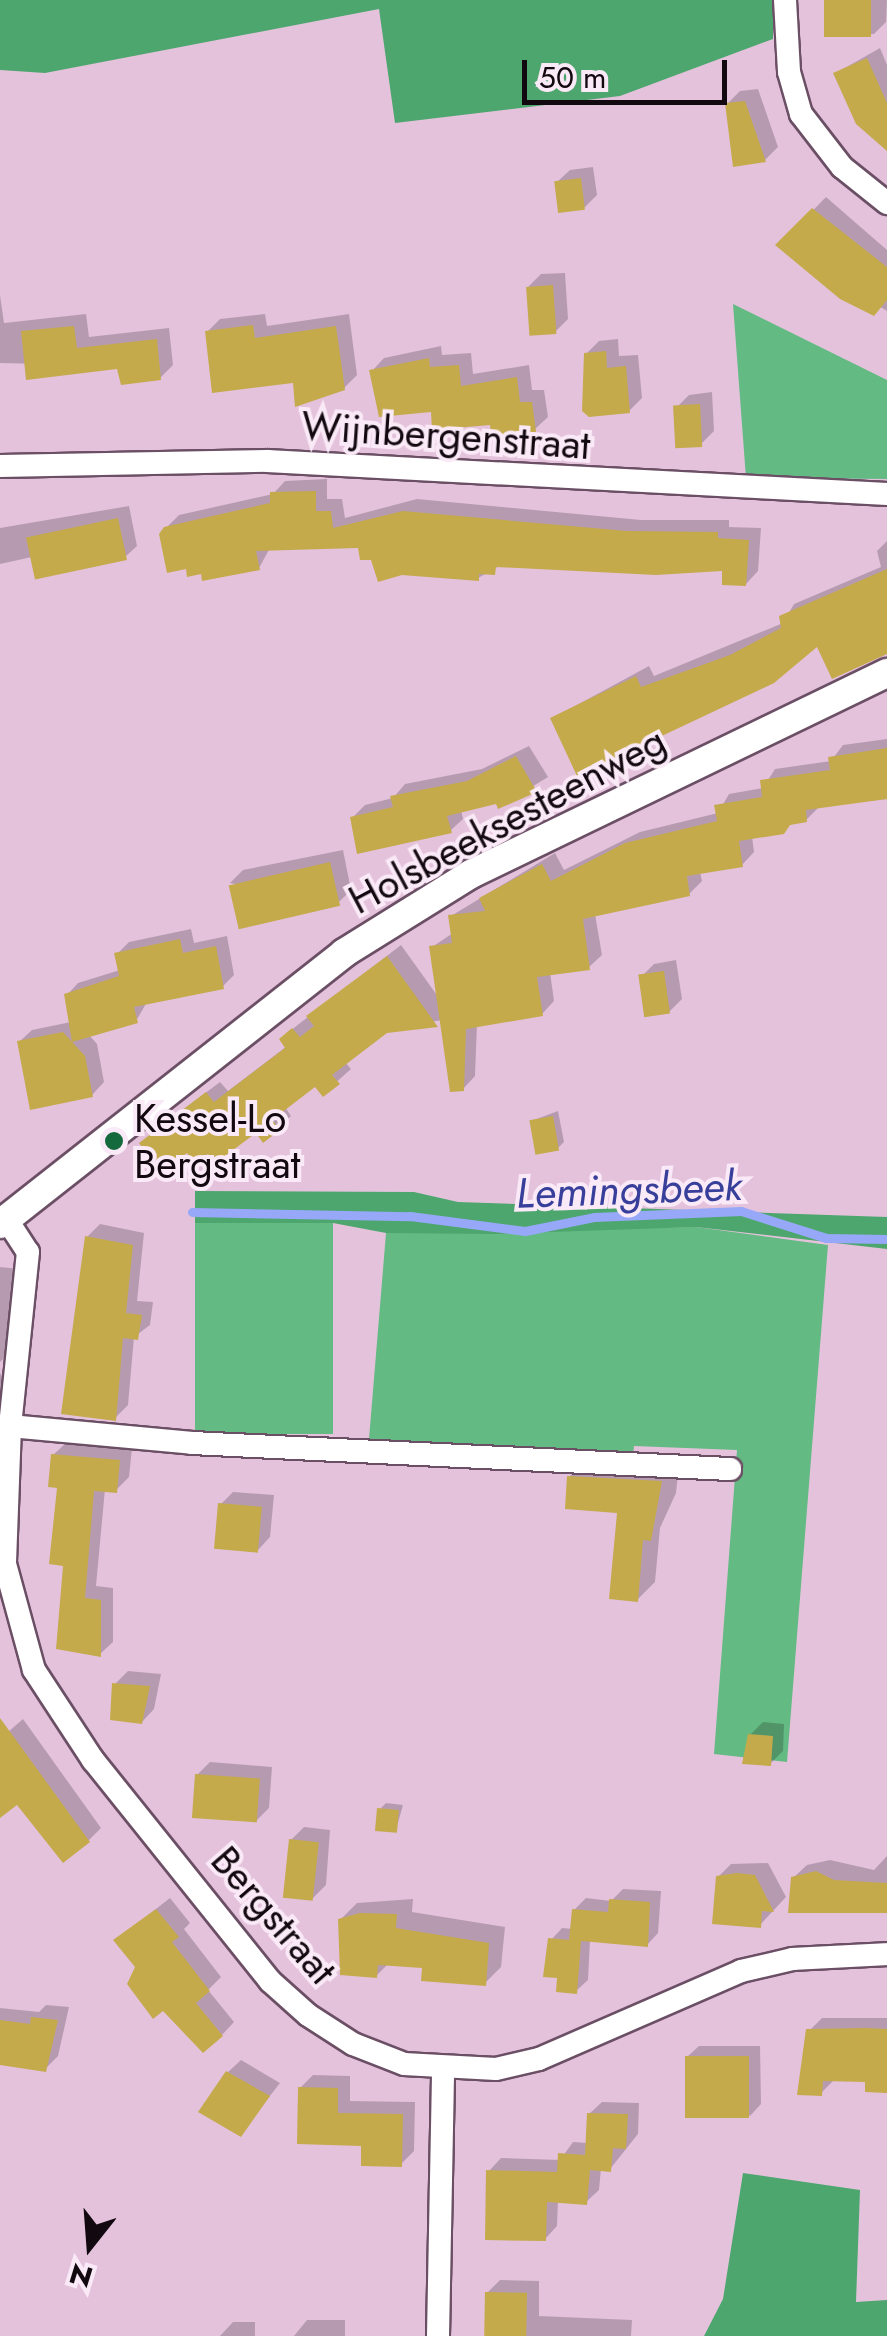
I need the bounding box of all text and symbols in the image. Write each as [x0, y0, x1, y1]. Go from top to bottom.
scale bar [527, 40, 732, 102]
text: 50 m [539, 56, 606, 99]
street label: Wijnbergenstraat [300, 401, 592, 469]
street label: Holsbeeksesteenweg [340, 716, 674, 924]
place label: Kessel-Lo Bergstraat [134, 1094, 300, 1188]
marker: Kessel-Lo Bergstraat [103, 1130, 125, 1152]
water label: Lemingsbeek [515, 1161, 743, 1219]
street label: Bergstraat [201, 1836, 347, 1994]
north arrow [40, 2196, 140, 2296]
text: N [64, 2252, 98, 2298]

